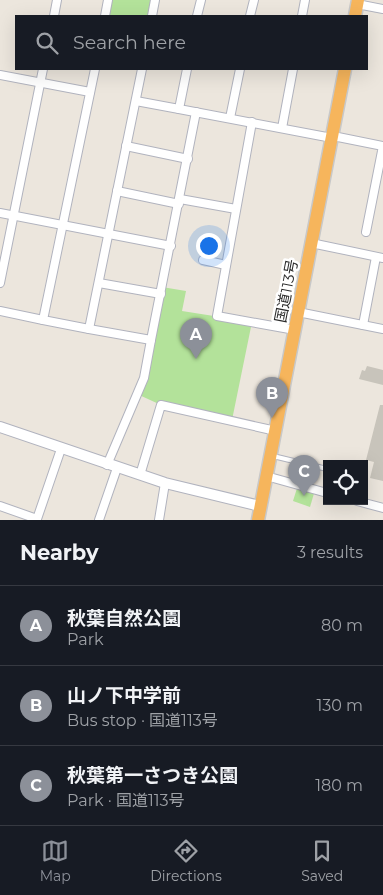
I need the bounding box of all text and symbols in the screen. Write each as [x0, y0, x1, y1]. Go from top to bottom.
search box [15, 15, 368, 70]
icon: search [33, 29, 61, 57]
text: Search here [73, 31, 186, 54]
your location [196, 233, 222, 259]
street label: 国道113号 [271, 258, 301, 324]
pin: A [180, 318, 212, 359]
pin: B [256, 377, 288, 418]
pin: C [288, 455, 320, 496]
map controls [323, 460, 368, 505]
button: locate [323, 460, 368, 505]
text: Nearby [20, 540, 99, 565]
text: 3 results [297, 543, 363, 562]
text: 秋葉自然公園 [67, 607, 181, 630]
text: A [30, 616, 42, 635]
text: 80 m [321, 616, 363, 635]
text: Park [67, 630, 104, 649]
text: 山ノ下中学前 [67, 684, 181, 707]
text: B [30, 696, 42, 715]
text: 130 m [316, 696, 363, 715]
text: Bus stop · 国道113号 [67, 711, 218, 730]
text: 秋葉第一さつき公園 [67, 764, 238, 787]
text: C [30, 776, 42, 795]
text: 180 m [315, 776, 363, 795]
text: Park · 国道113号 [67, 791, 185, 810]
tab: Map [40, 837, 71, 885]
tab: Directions [150, 837, 222, 885]
tab: Saved [301, 837, 343, 885]

